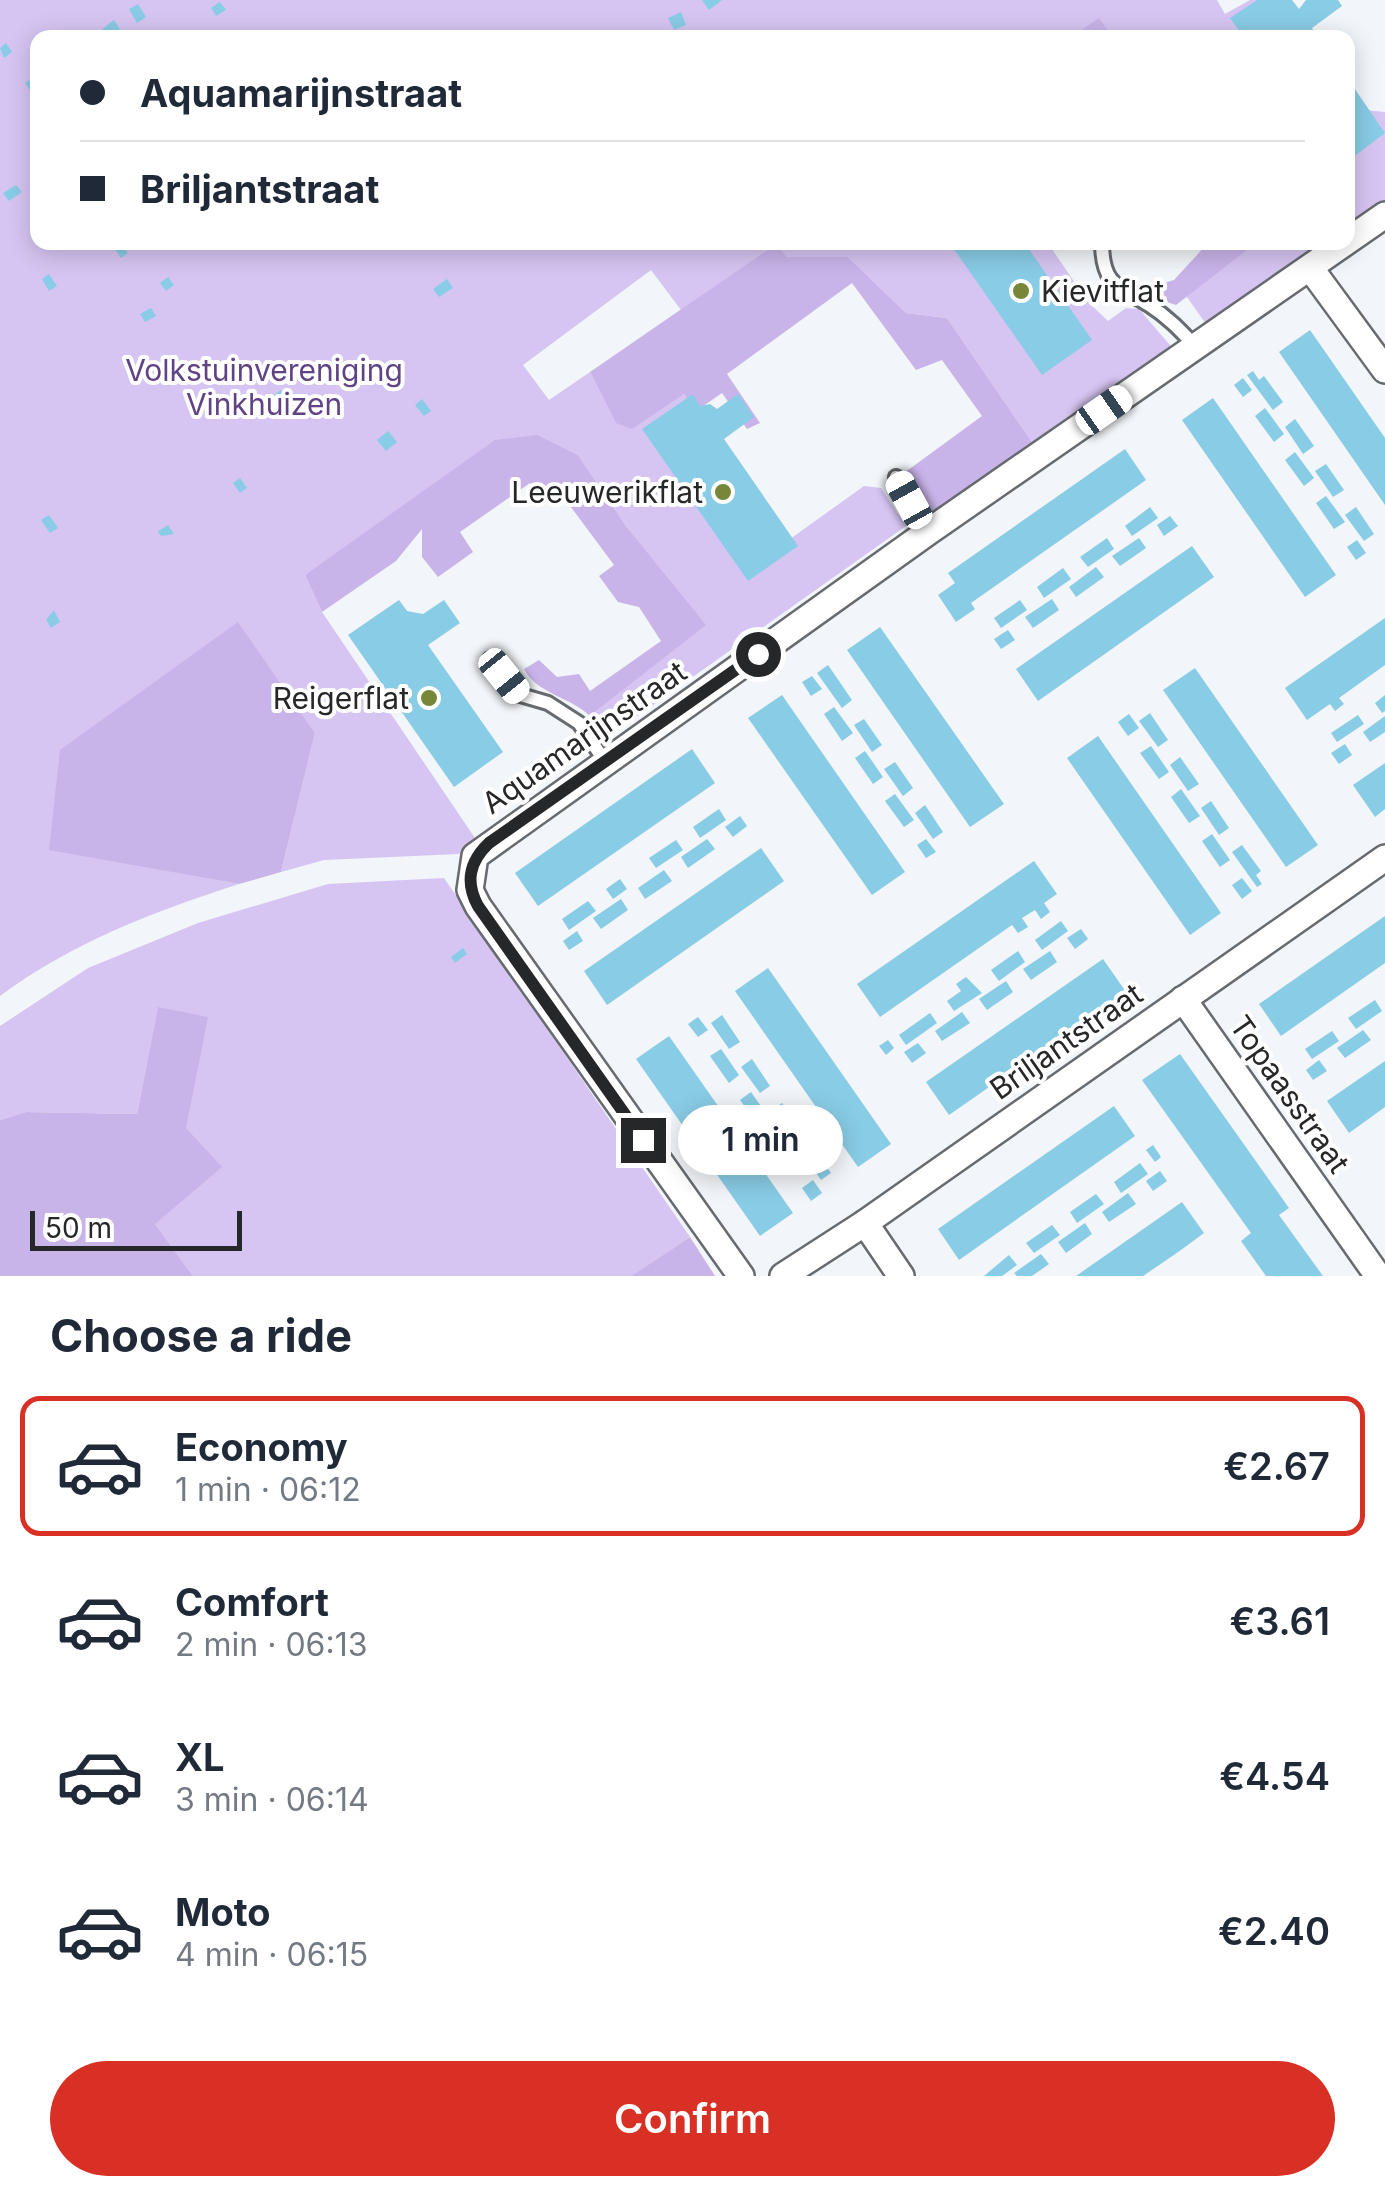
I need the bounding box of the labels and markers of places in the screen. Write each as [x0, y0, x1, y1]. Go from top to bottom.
place label: Kievitflat [1041, 273, 1164, 309]
marker: Kievitflat [1010, 280, 1032, 302]
place label: Leeuwerikflat [511, 474, 703, 510]
marker: Leeuwerikflat [712, 481, 734, 503]
place label: Reigerflat [273, 680, 409, 716]
marker: Reigerflat [418, 687, 440, 709]

